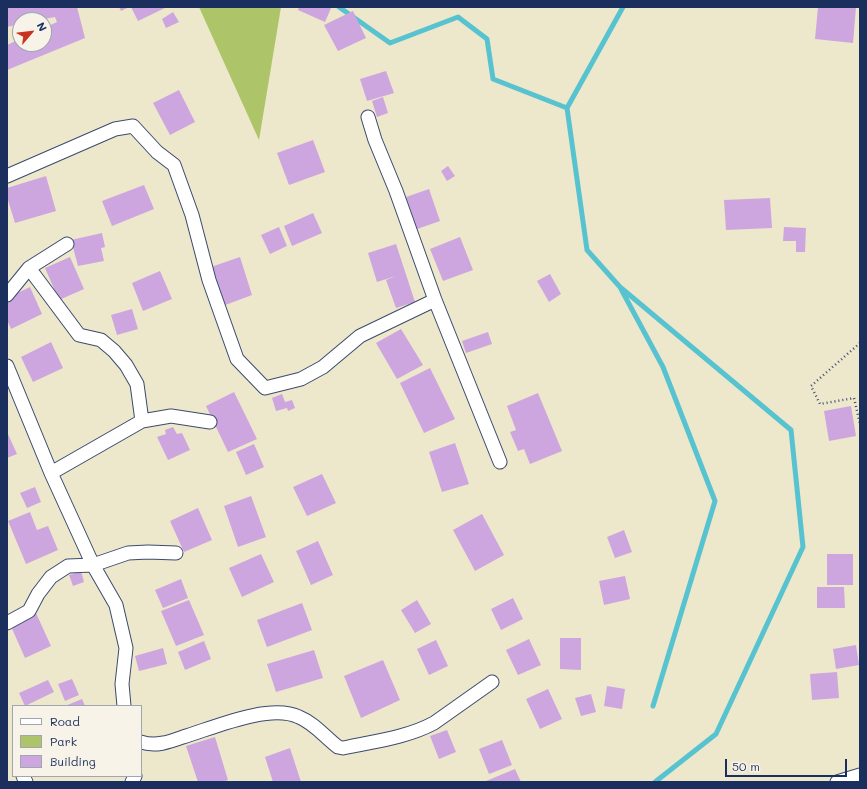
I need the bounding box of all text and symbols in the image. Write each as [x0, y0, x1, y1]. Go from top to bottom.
north arrow [12, 12, 52, 52]
text: N [34, 19, 51, 34]
legend [12, 705, 142, 777]
text: Road [50, 713, 80, 729]
text: Park [50, 733, 77, 749]
scale bar [727, 751, 849, 777]
text: Building [50, 753, 96, 769]
text: 50 m [732, 758, 760, 774]

